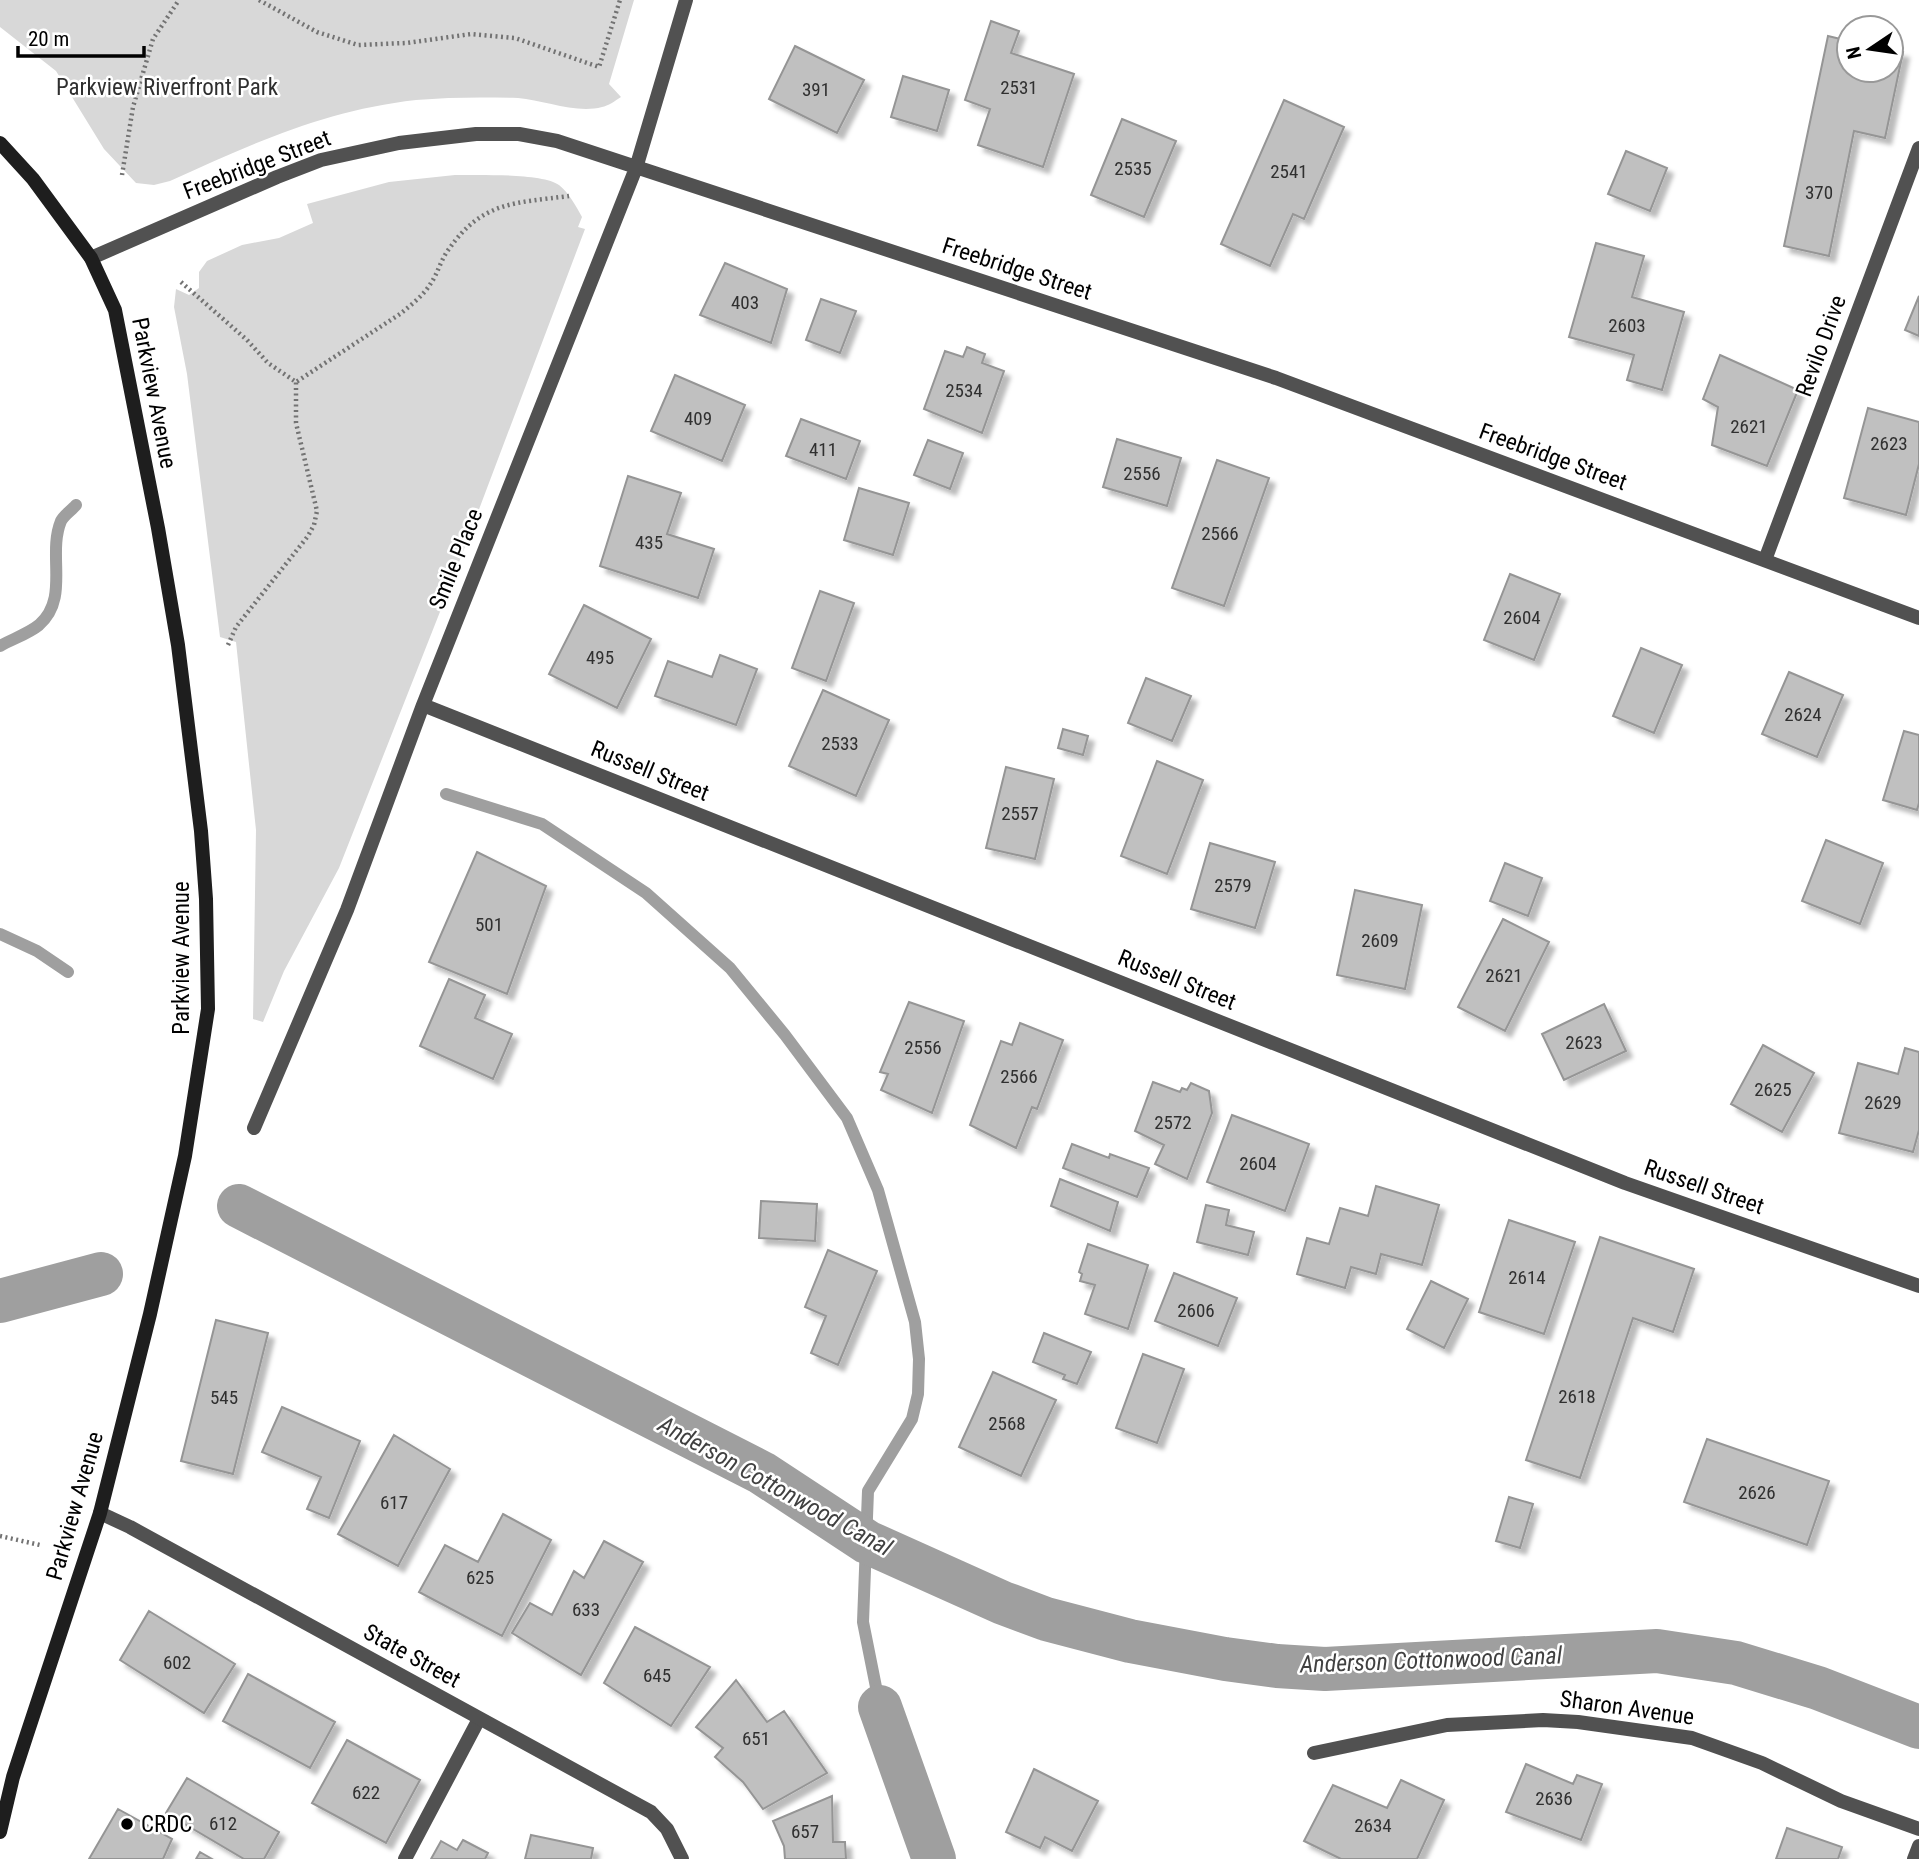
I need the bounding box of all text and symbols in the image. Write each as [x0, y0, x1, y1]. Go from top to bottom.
scale bar [18, 14, 144, 58]
north arrow [1835, 14, 1905, 84]
text: 20 m [28, 27, 69, 51]
text: N [1841, 44, 1866, 61]
park label: Parkview Riverfront Park [56, 74, 279, 101]
house number: 2531 [1000, 76, 1038, 99]
house number: 391 [802, 78, 830, 101]
street label: Freebridge Street [180, 125, 334, 205]
house number: 2535 [1114, 157, 1152, 180]
house number: 2541 [1270, 160, 1308, 183]
house number: 370 [1805, 181, 1833, 204]
street label: Freebridge Street [939, 232, 1095, 306]
house number: 403 [731, 291, 759, 314]
street label: Revilo Drive [1790, 292, 1852, 400]
house number: 2603 [1608, 314, 1646, 337]
street label: Parkview Avenue [126, 315, 182, 471]
house number: 2534 [945, 379, 983, 402]
house number: 409 [684, 407, 712, 430]
house number: 2621 [1730, 415, 1768, 438]
street label: Freebridge Street [1475, 418, 1631, 496]
house number: 2623 [1870, 432, 1908, 455]
house number: 411 [809, 438, 837, 461]
house number: 2556 [1123, 462, 1161, 485]
street label: Smile Place [424, 505, 488, 613]
house number: 2566 [1201, 522, 1239, 545]
house number: 435 [635, 531, 663, 554]
house number: 2604 [1503, 606, 1541, 629]
house number: 495 [586, 646, 614, 669]
house number: 2624 [1784, 703, 1822, 726]
house number: 2533 [821, 732, 859, 755]
street label: Russell Street [587, 735, 713, 807]
house number: 2557 [1001, 802, 1039, 825]
house number: 2579 [1214, 874, 1252, 897]
street label: Parkview Avenue [168, 881, 195, 1035]
house number: 501 [475, 913, 503, 936]
house number: 2609 [1361, 929, 1399, 952]
street label: Russell Street [1114, 944, 1240, 1016]
house number: 2621 [1485, 964, 1523, 987]
house number: 2623 [1565, 1031, 1603, 1054]
house number: 2556 [904, 1036, 942, 1059]
house number: 2566 [1000, 1065, 1038, 1088]
house number: 2625 [1754, 1078, 1792, 1101]
house number: 2629 [1864, 1091, 1902, 1114]
house number: 2572 [1154, 1111, 1192, 1134]
house number: 2604 [1239, 1152, 1277, 1175]
street label: Russell Street [1641, 1154, 1767, 1220]
house number: 2614 [1508, 1266, 1546, 1289]
house number: 2606 [1177, 1299, 1215, 1322]
house number: 2618 [1558, 1385, 1596, 1408]
house number: 545 [210, 1386, 238, 1409]
water label: Anderson Cottonwood Canal [653, 1410, 897, 1562]
house number: 2568 [988, 1412, 1026, 1435]
street label: Parkview Avenue [41, 1429, 109, 1583]
house number: 2626 [1738, 1481, 1776, 1504]
house number: 617 [380, 1491, 408, 1514]
house number: 625 [466, 1566, 494, 1589]
house number: 633 [572, 1598, 600, 1621]
street label: State Street [359, 1618, 465, 1694]
water label: Anderson Cottonwood Canal [1298, 1641, 1563, 1679]
house number: 602 [163, 1651, 191, 1674]
house number: 645 [643, 1664, 671, 1687]
street label: Sharon Avenue [1558, 1685, 1696, 1731]
house number: 651 [742, 1727, 770, 1750]
house number: 622 [352, 1781, 380, 1804]
house number: 2636 [1535, 1787, 1573, 1810]
place label: CRDC [141, 1811, 192, 1838]
house number: 612 [209, 1812, 237, 1835]
house number: 2634 [1354, 1814, 1392, 1837]
marker: CRDC [119, 1816, 135, 1832]
house number: 657 [791, 1820, 819, 1843]

